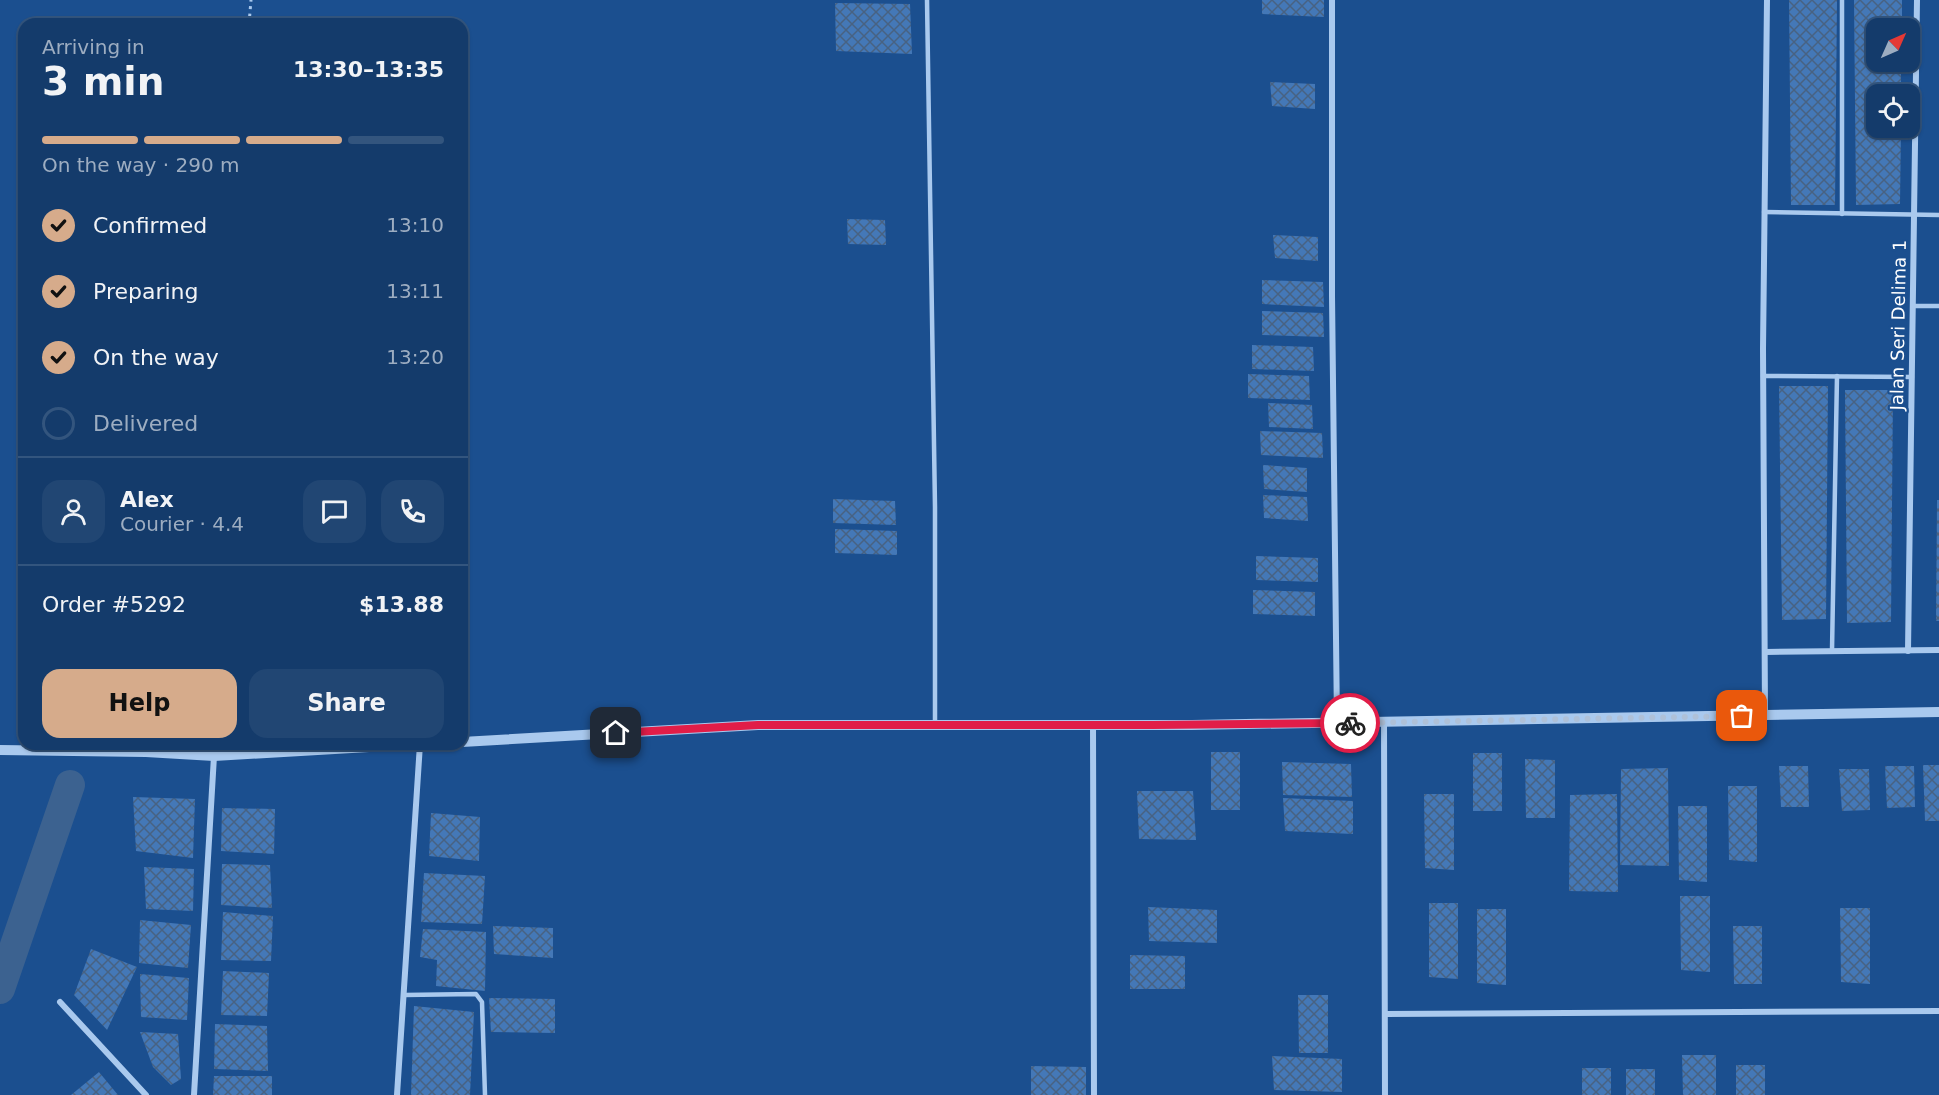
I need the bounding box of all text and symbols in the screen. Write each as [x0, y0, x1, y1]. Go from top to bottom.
north arrow [1866, 18, 1920, 72]
map controls [1866, 18, 1920, 138]
text: Arriving in [42, 35, 145, 59]
text: 13:30–13:35 [293, 57, 444, 82]
text: 3 min [42, 59, 164, 104]
button: locate [1866, 84, 1920, 138]
text: On the way · 290 m [42, 153, 240, 177]
icon: check [42, 209, 75, 242]
text: Confirmed [93, 213, 207, 238]
text: 13:10 [386, 213, 444, 237]
street label: Jalan Seri Delima 1 [1886, 239, 1910, 412]
icon: check [42, 275, 75, 308]
text: Preparing [93, 279, 199, 304]
text: 13:11 [386, 279, 444, 303]
icon: check [42, 341, 75, 374]
text: On the way [93, 345, 219, 370]
text: 13:20 [386, 345, 444, 369]
text: Delivered [93, 411, 198, 436]
button: person [42, 480, 105, 543]
button: chat [303, 480, 366, 543]
button: phone [381, 480, 444, 543]
text: Alex [120, 487, 174, 512]
text: Courier · 4.4 [120, 512, 244, 536]
text: Order #5292 [42, 592, 186, 617]
text: $13.88 [359, 592, 444, 617]
button: Help [42, 669, 237, 738]
button: Share [249, 669, 444, 738]
pin [1716, 690, 1767, 741]
courier [1320, 693, 1380, 753]
icon: bag [1725, 699, 1758, 732]
pin [590, 707, 641, 758]
icon: bike [1334, 707, 1367, 740]
icon: home [599, 716, 632, 749]

